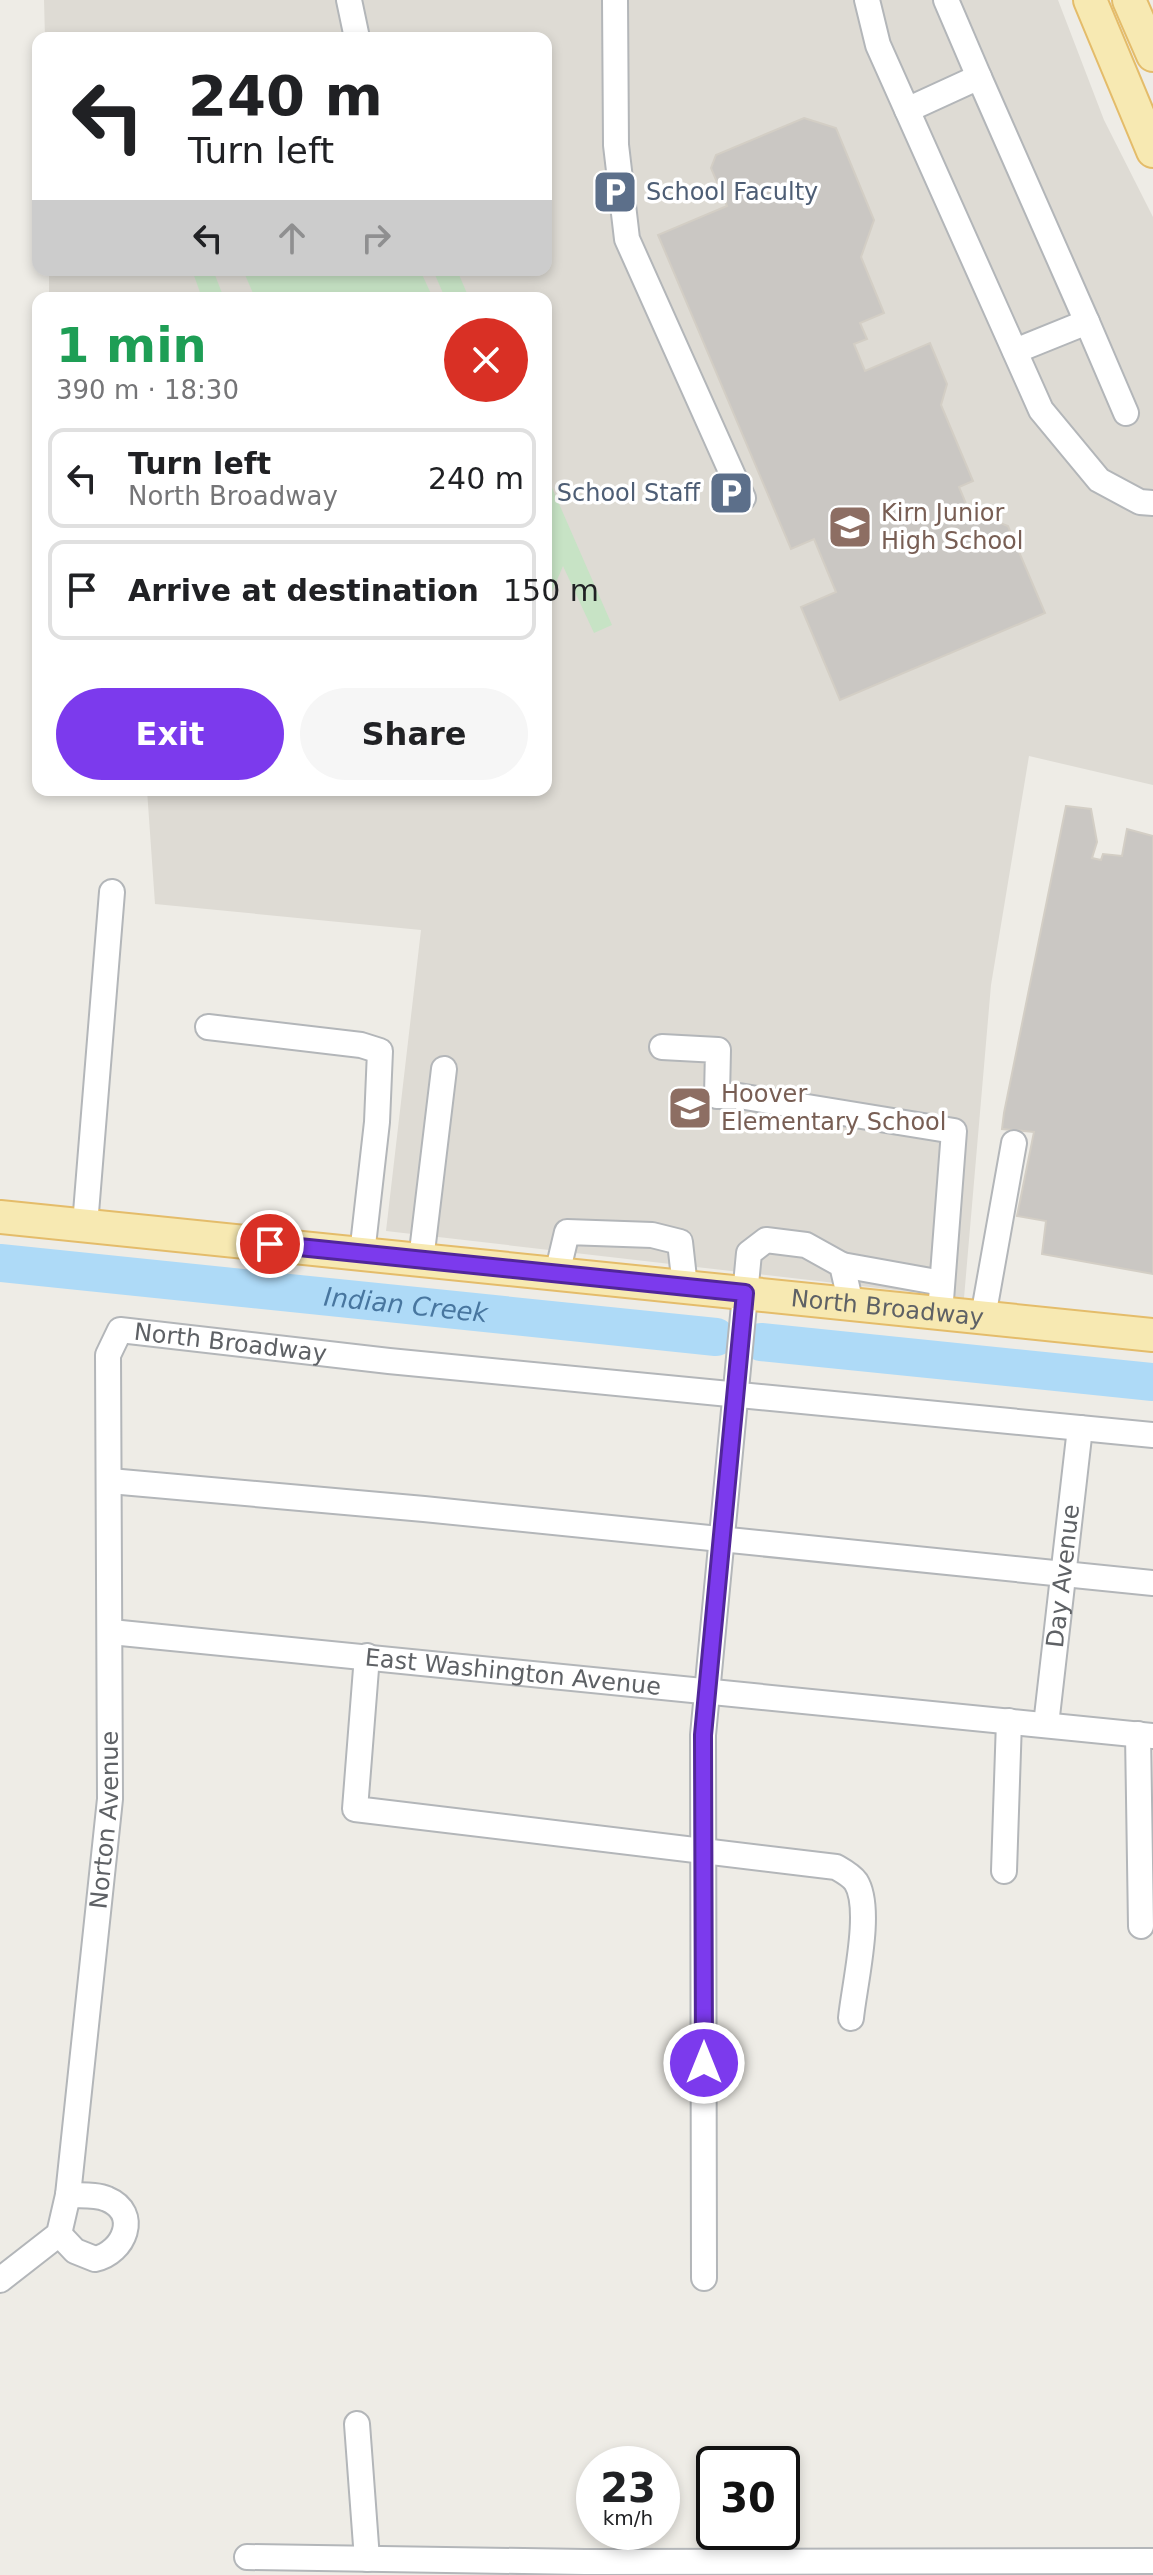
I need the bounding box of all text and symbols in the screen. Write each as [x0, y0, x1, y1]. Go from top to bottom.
text: 240 m [188, 63, 383, 128]
icon: left [56, 64, 160, 168]
text: Turn left [188, 130, 334, 171]
parking icon: School Faculty [591, 168, 639, 216]
place label: School Faculty [646, 178, 818, 206]
icon: left [186, 216, 230, 260]
icon: ahead [270, 216, 314, 260]
icon: right [354, 216, 398, 260]
text: 1 min [56, 317, 207, 373]
button: close [444, 318, 528, 402]
text: 390 m · 18:30 [56, 375, 239, 405]
text: Turn left [128, 446, 271, 481]
icon: left [60, 456, 104, 500]
text: 240 m [428, 461, 524, 496]
parking icon: School Staff [707, 469, 755, 517]
place label: School Staff [557, 479, 700, 507]
text: North Broadway [128, 481, 338, 511]
place label: Kirn Junior High School [881, 499, 1023, 555]
school or university icon: Kirn Junior High School [826, 503, 874, 551]
icon: arrive [60, 568, 104, 612]
text: Arrive at destination [128, 573, 479, 608]
text: 150 m [503, 573, 599, 608]
button: Exit [56, 688, 284, 780]
button: Share [300, 688, 528, 780]
place label: Hoover Elementary School [721, 1080, 946, 1136]
school or university icon: Hoover Elementary School [666, 1084, 714, 1132]
pin [236, 1210, 304, 1278]
icon: arrive [248, 1222, 292, 1266]
water label: Indian Creek [322, 1282, 490, 1328]
street label: North Broadway [790, 1284, 985, 1332]
street label: North Broadway [133, 1318, 328, 1368]
street label: Day Avenue [1041, 1503, 1085, 1649]
street label: East Washington Avenue [364, 1643, 662, 1701]
street label: Norton Avenue [84, 1731, 124, 1910]
position arrow [662, 2021, 746, 2105]
speed limit sign: 30 [696, 2446, 800, 2550]
text: 23 [600, 2465, 656, 2511]
text: km/h [603, 2506, 653, 2530]

